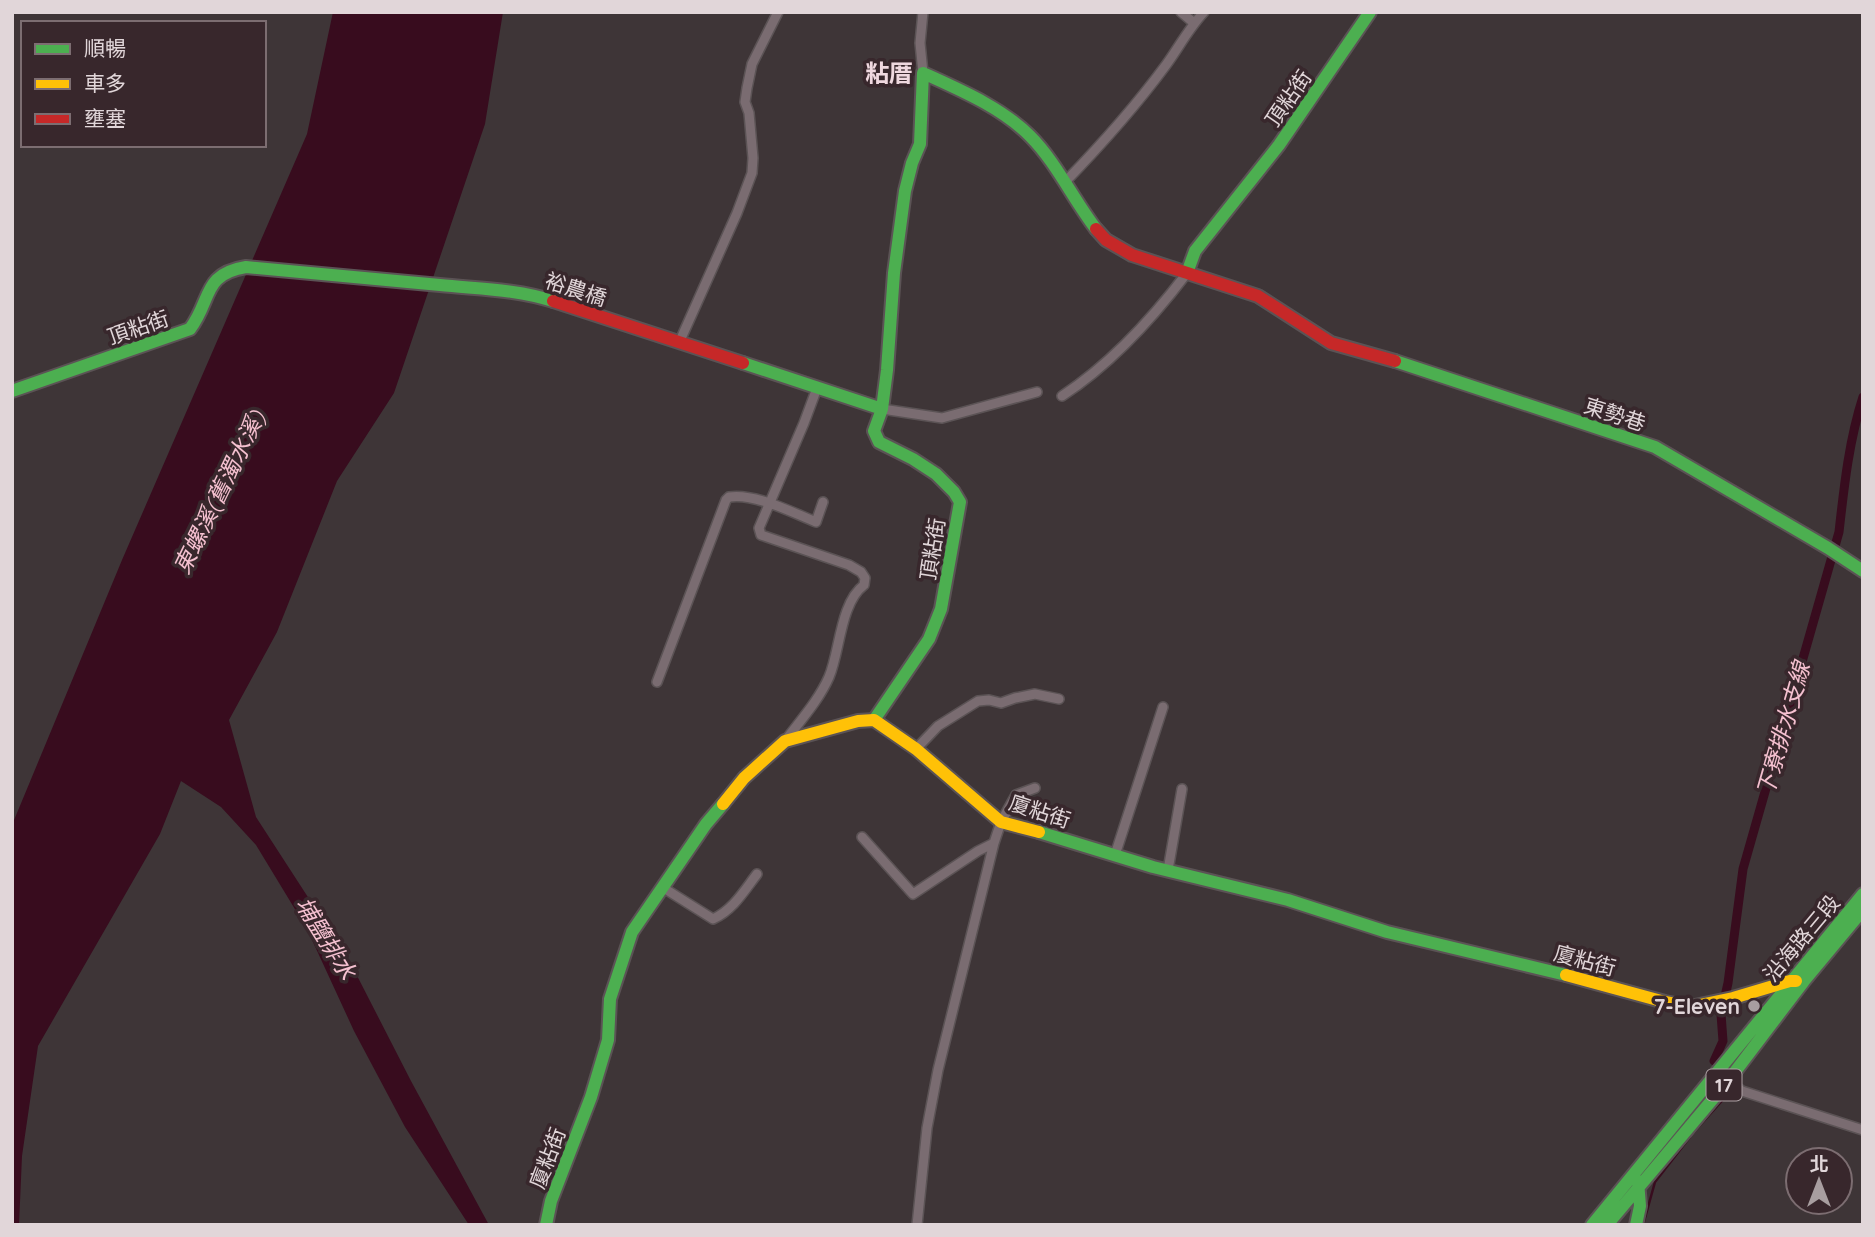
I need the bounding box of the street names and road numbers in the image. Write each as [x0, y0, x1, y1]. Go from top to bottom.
street label: 頂粘街 [1259, 65, 1317, 131]
street label: 裕農橋 [542, 267, 610, 311]
street label: 頂粘街 [104, 304, 172, 350]
street label: 東勢巷 [1581, 392, 1649, 436]
street label: 頂粘街 [914, 516, 950, 582]
street label: 廈粘街 [1006, 789, 1074, 833]
street label: 沿海路三段 [1757, 889, 1845, 987]
street label: 廈粘街 [1551, 939, 1619, 981]
road number: 17 [1706, 1070, 1742, 1100]
street label: 廈粘街 [524, 1124, 570, 1192]

